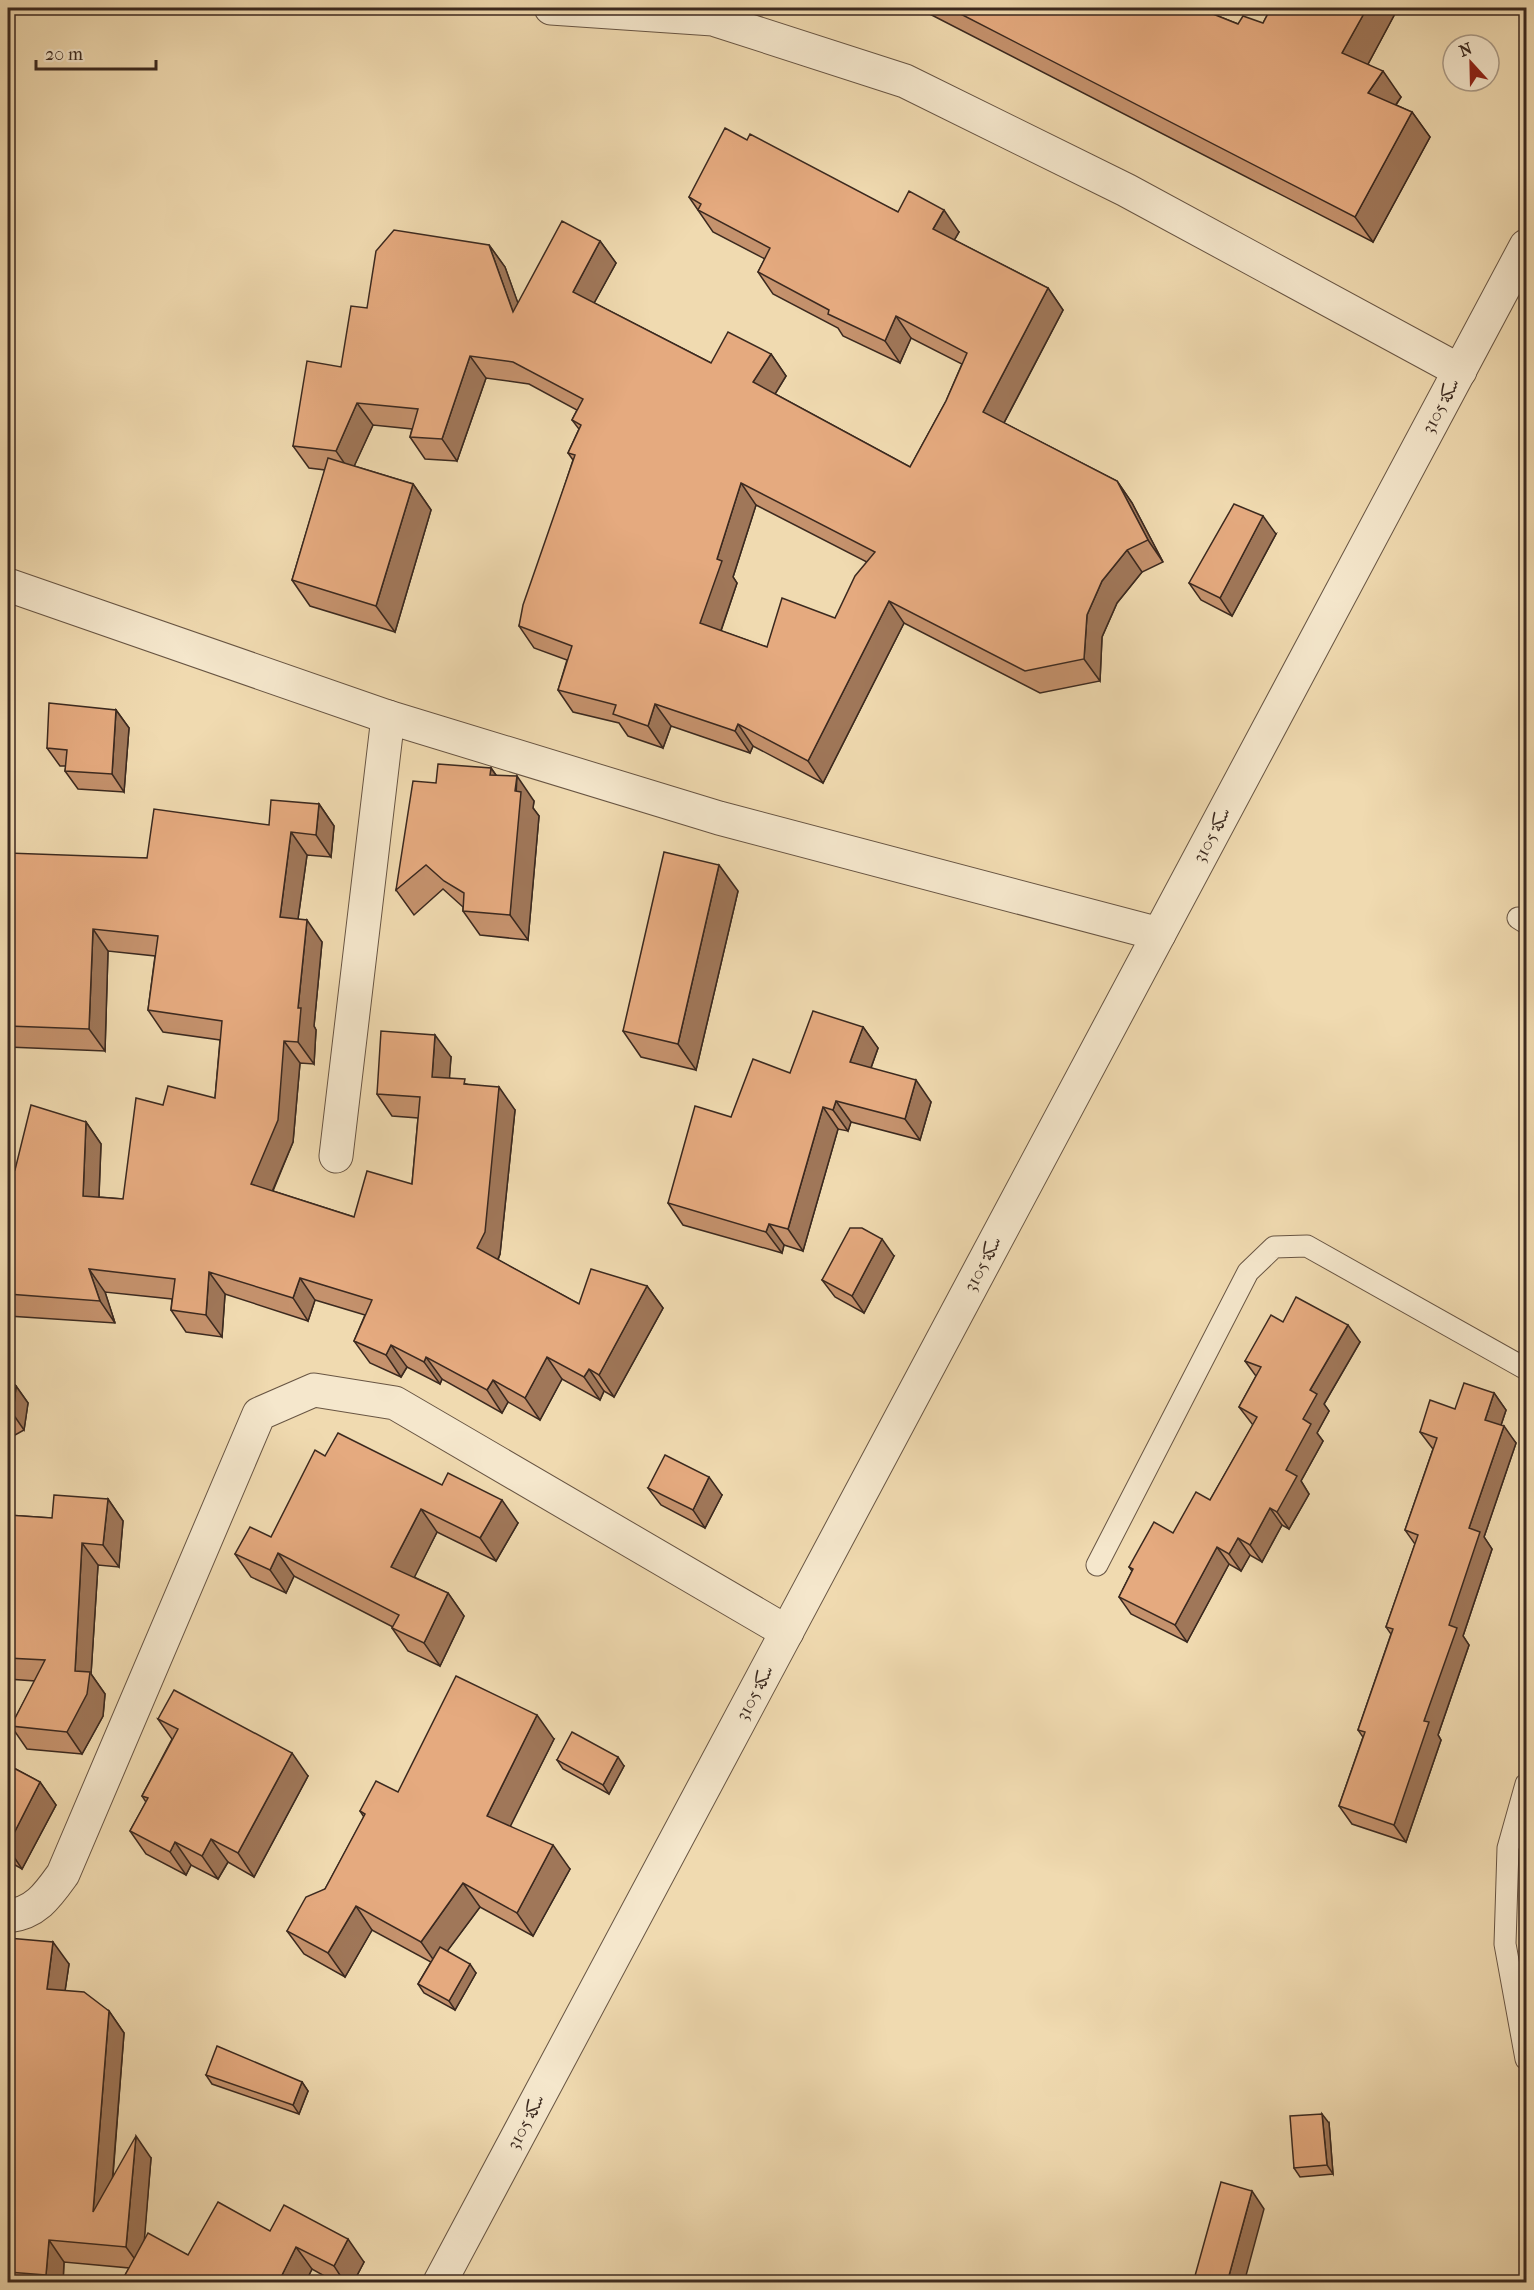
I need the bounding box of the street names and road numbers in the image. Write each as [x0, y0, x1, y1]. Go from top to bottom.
street label: سكة 3105 [1418, 375, 1464, 437]
street label: سكة 3105 [1189, 804, 1235, 866]
street label: سكة 3105 [960, 1233, 1006, 1295]
street label: سكة 3105 [732, 1662, 778, 1724]
street label: سكة 3105 [503, 2091, 549, 2153]

